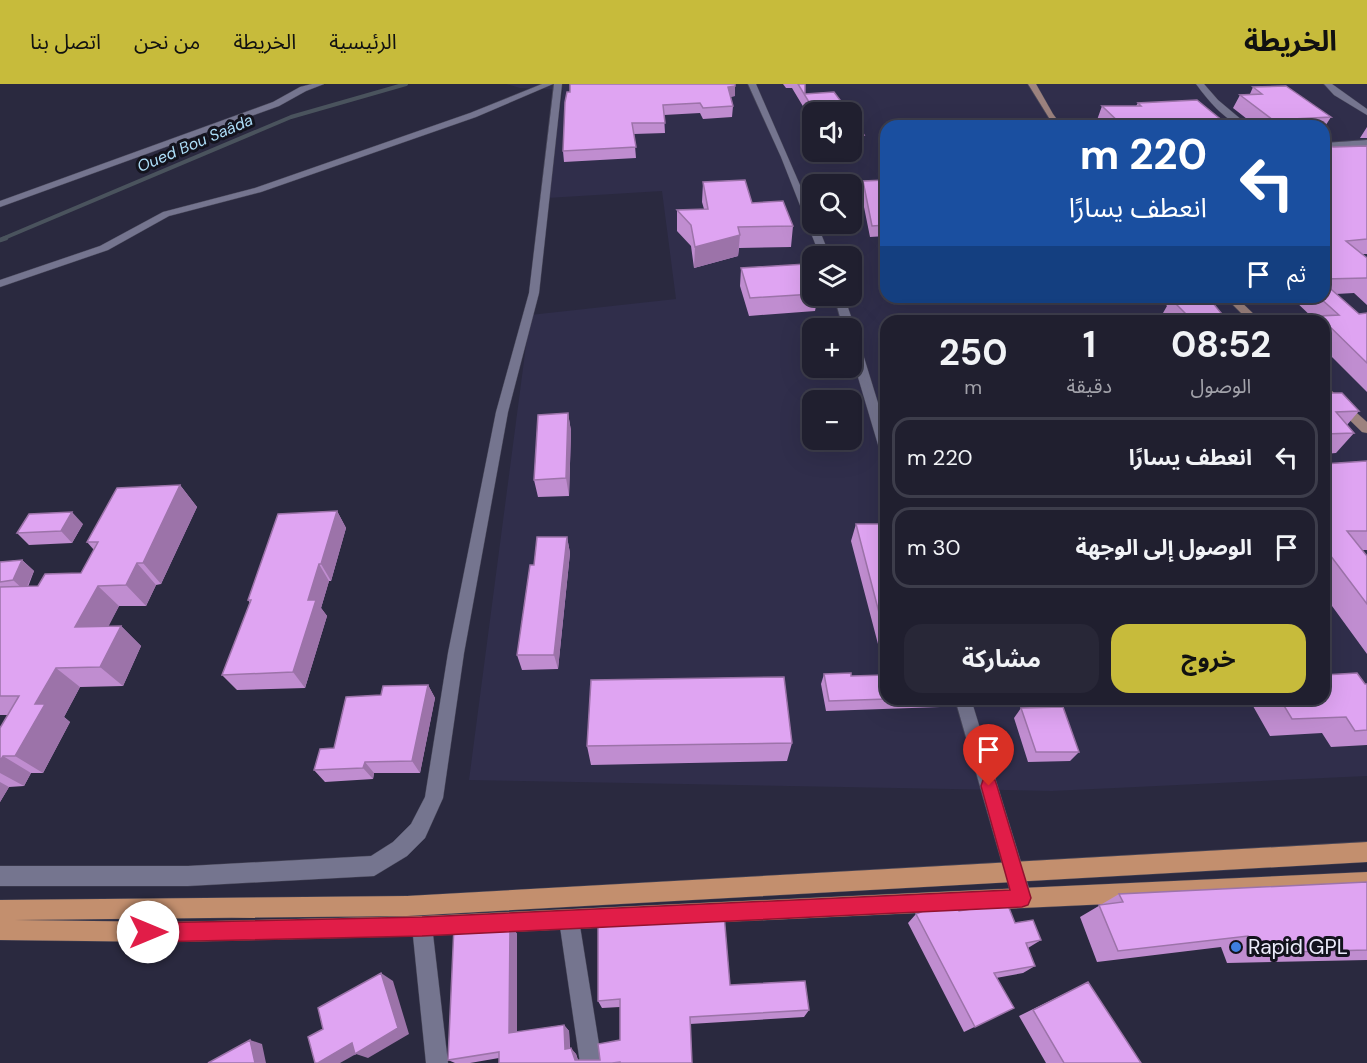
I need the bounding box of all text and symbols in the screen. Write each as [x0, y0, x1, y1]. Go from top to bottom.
text: الخريطة [1244, 23, 1337, 60]
text: اتصل بنا [30, 28, 101, 56]
text: من نحن [134, 28, 200, 56]
text: الخريطة [233, 28, 296, 56]
text: الرئيسية [329, 28, 397, 56]
map controls [802, 102, 862, 450]
button: sound [802, 102, 862, 162]
water label: Oued Bou Saâda [134, 109, 256, 177]
text: 220 m [1080, 127, 1207, 182]
icon: left [1228, 144, 1306, 222]
button: search [802, 174, 862, 234]
text: انعطف يسارًا [1069, 190, 1207, 225]
button: layers [802, 246, 862, 306]
icon: arrive [1242, 258, 1275, 291]
text: ثم [1287, 260, 1306, 289]
button: + [802, 318, 862, 378]
text: 1 [1083, 321, 1096, 368]
text: 08:52 [1171, 321, 1271, 368]
text: 250 [939, 329, 1007, 376]
text: دقيقة [1066, 373, 1112, 399]
text: الوصول [1191, 373, 1251, 399]
text: m [964, 374, 982, 400]
button: − [802, 390, 862, 450]
icon: left [1270, 441, 1303, 474]
text: 220 m [907, 443, 973, 472]
text: انعطف يسارًا [1129, 443, 1252, 472]
icon: arrive [1270, 531, 1303, 564]
text: 30 m [907, 533, 961, 562]
text: الوصول إلى الوجهة [1076, 533, 1252, 562]
button: مشاركة [904, 624, 1099, 693]
button: خروج [1111, 624, 1306, 693]
pin [963, 724, 1014, 786]
icon: arrive [972, 733, 1005, 766]
position arrow [116, 900, 180, 964]
place label: Rapid GPL [1248, 933, 1348, 961]
marker: Rapid GPL [1229, 940, 1243, 954]

